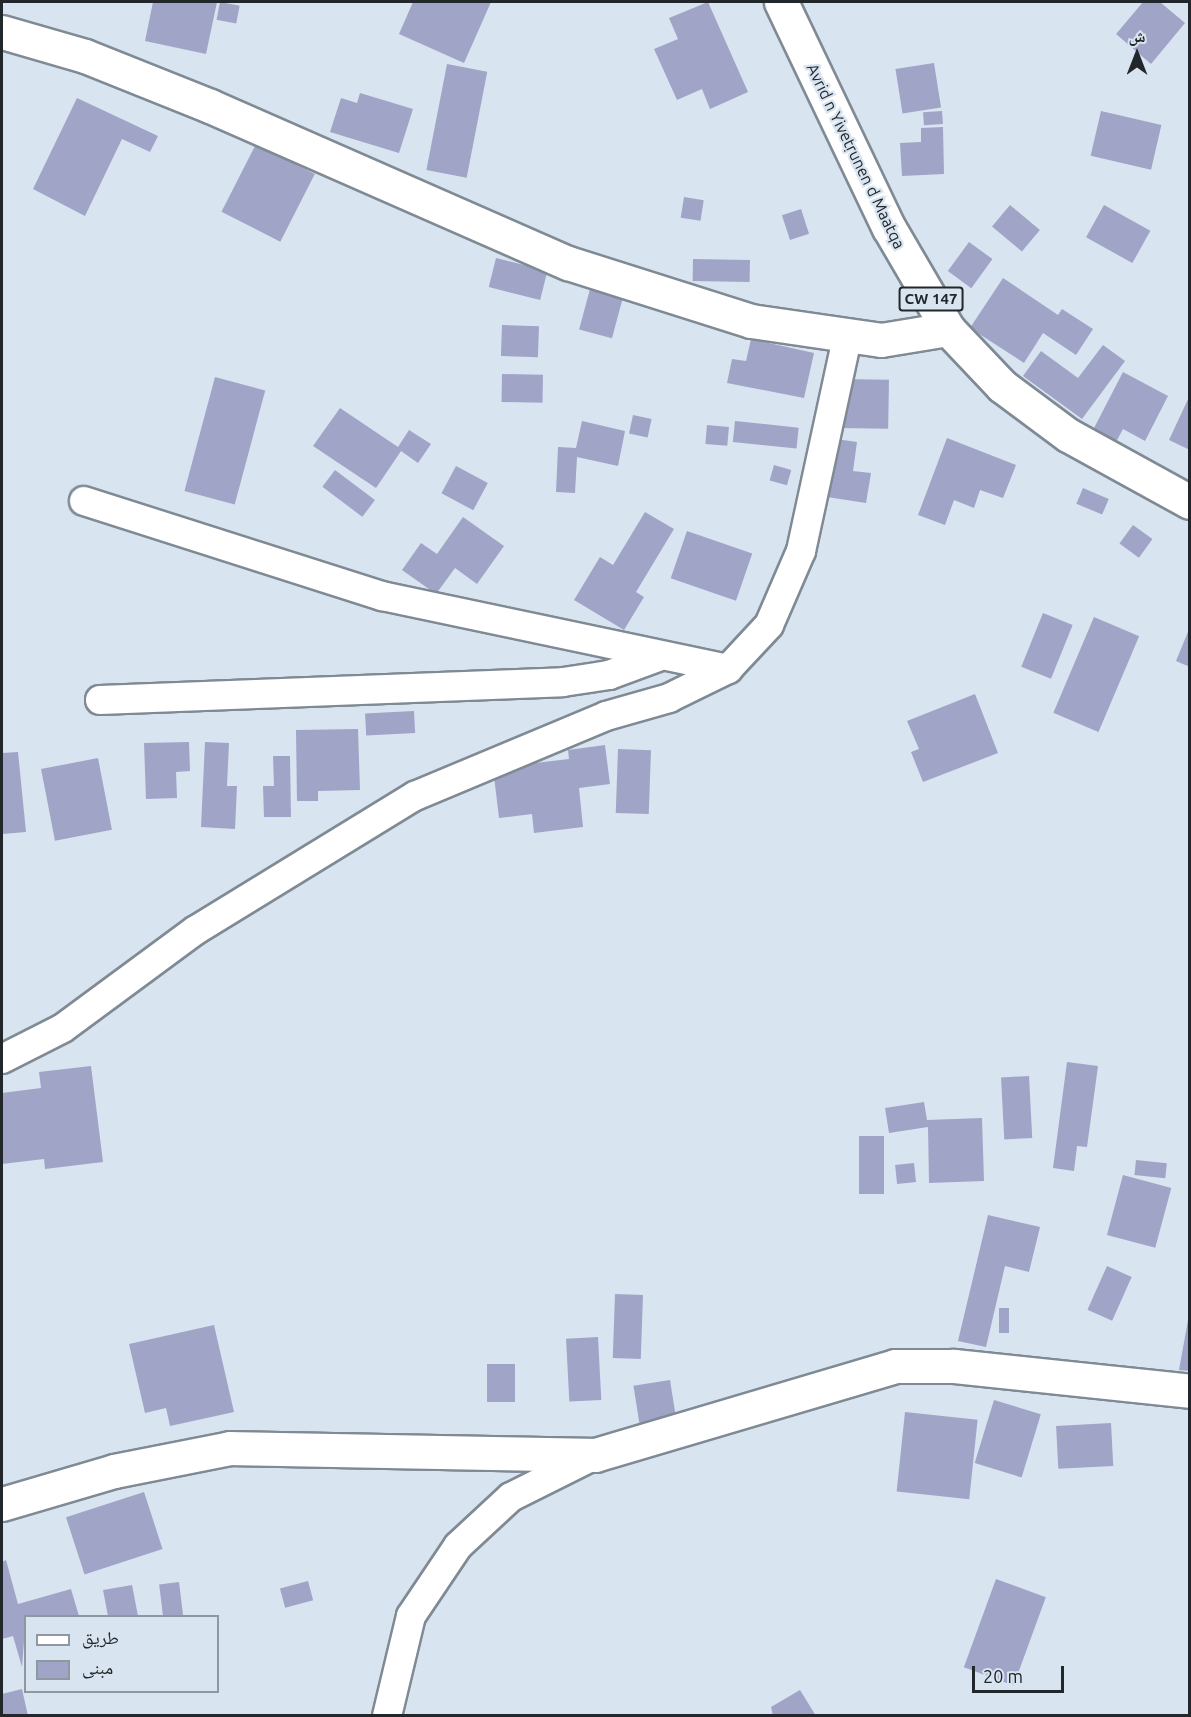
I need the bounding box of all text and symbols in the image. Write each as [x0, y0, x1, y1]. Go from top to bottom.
north arrow [1107, 24, 1167, 84]
text: ش [1129, 27, 1145, 45]
street label: Avrid n Yivetṛunen d Maatqa [803, 60, 909, 252]
road number: CW 147 [898, 287, 964, 311]
legend [24, 1615, 219, 1693]
text: طريق [82, 1627, 119, 1647]
scale bar [975, 1654, 1066, 1692]
text: مبنى [82, 1657, 113, 1677]
text: 20 m [983, 1666, 1023, 1686]

